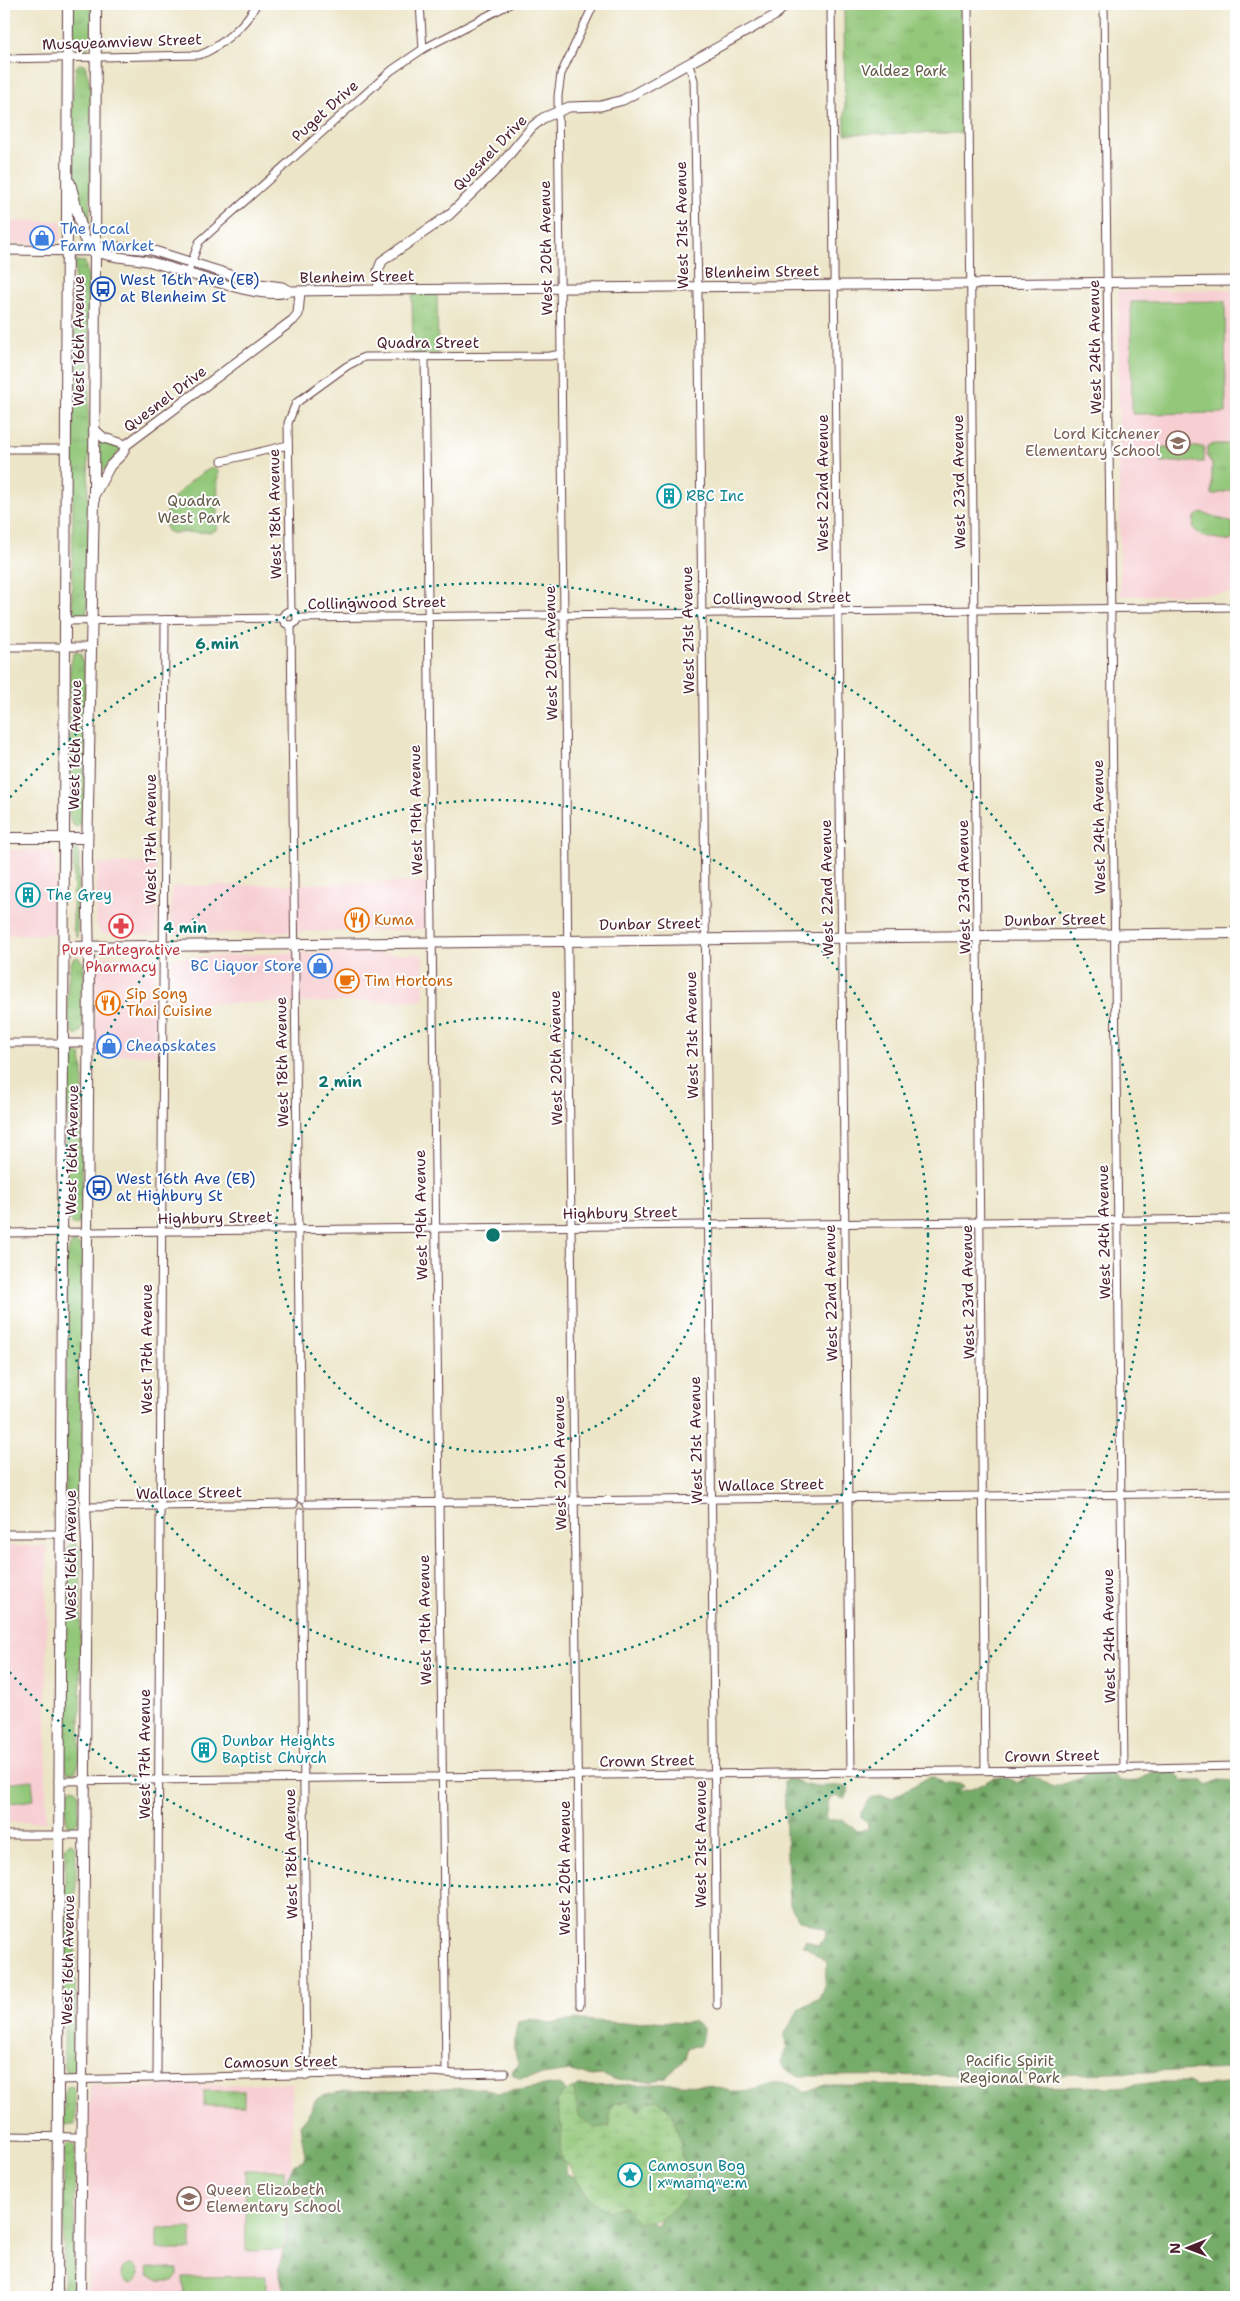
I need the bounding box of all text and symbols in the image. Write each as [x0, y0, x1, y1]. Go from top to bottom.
street label: Musqueamview Street [42, 29, 202, 55]
park label: Valdez Park [861, 61, 947, 81]
street label: Puget Drive [287, 76, 363, 146]
street label: Quesnel Drive [448, 111, 532, 195]
street label: West 21st Avenue [671, 161, 693, 289]
street label: West 20th Avenue [535, 180, 557, 316]
place label: The Local Farm Market [60, 219, 154, 256]
shop icon: The Local Farm Market [29, 225, 55, 251]
street label: Blenheim Street [704, 261, 820, 283]
street label: Blenheim Street [299, 266, 415, 288]
place label: West 16th Ave (EB) at Blenheim St [120, 270, 259, 307]
street label: West 16th Avenue [69, 276, 89, 406]
bus stop icon: West 16th Ave (EB) at Blenheim St [90, 276, 116, 302]
street label: West 24th Avenue [1084, 280, 1106, 414]
street label: Quadra Street [377, 333, 479, 353]
street label: Quesnel Drive [120, 361, 210, 437]
street label: West 22nd Avenue [813, 414, 833, 552]
street label: West 23rd Avenue [948, 414, 970, 550]
place label: Lord Kitchener Elementary School [1025, 424, 1160, 461]
school or university icon: Lord Kitchener Elementary School [1165, 430, 1191, 456]
street label: West 18th Avenue [264, 448, 286, 580]
building icon: RBC Inc [656, 483, 682, 509]
place label: RBC Inc [686, 486, 744, 506]
park label: Quadra West Park [157, 491, 231, 528]
street label: West 21st Avenue [677, 566, 699, 694]
street label: West 20th Avenue [540, 585, 562, 721]
street label: Collingwood Street [713, 587, 851, 609]
street label: Collingwood Street [308, 592, 446, 614]
text: 6 min [195, 634, 239, 654]
street label: West 16th Avenue [64, 680, 86, 810]
street label: West 19th Avenue [405, 745, 427, 875]
street label: West 24th Avenue [1088, 760, 1110, 894]
street label: West 17th Avenue [141, 774, 161, 904]
street label: West 22nd Avenue [816, 819, 838, 957]
street label: West 23rd Avenue [953, 819, 975, 955]
building icon: The Grey [15, 882, 41, 908]
place label: The Grey [46, 885, 112, 905]
restaurant icon: Kuma [344, 907, 370, 933]
street label: Dunbar Street [1004, 909, 1106, 931]
place label: Kuma [374, 910, 414, 930]
pharmacy icon: Pure Integrative Pharmacy [108, 913, 134, 939]
street label: Dunbar Street [599, 913, 701, 935]
text: 4 min [163, 918, 207, 938]
place label: Pure Integrative Pharmacy [61, 940, 181, 977]
shop icon: BC Liquor Store [307, 953, 333, 979]
place label: BC Liquor Store [190, 956, 302, 976]
cafe icon: Tim Hortons [334, 968, 360, 994]
place label: Tim Hortons [364, 971, 453, 991]
street label: West 21st Avenue [681, 971, 703, 1099]
place label: Sip Song Thai Cuisine [126, 984, 213, 1021]
restaurant icon: Sip Song Thai Cuisine [95, 990, 121, 1016]
street label: West 20th Avenue [545, 990, 567, 1126]
street label: West 18th Avenue [271, 996, 293, 1128]
shop icon: Cheapskates [96, 1033, 122, 1059]
place label: Cheapskates [126, 1036, 216, 1056]
text: 2 min [318, 1072, 362, 1092]
street label: West 16th Avenue [61, 1085, 83, 1215]
street label: West 19th Avenue [410, 1150, 432, 1280]
street label: West 24th Avenue [1093, 1165, 1115, 1299]
place label: West 16th Ave (EB) at Highbury St [116, 1169, 255, 1206]
bus stop icon: West 16th Ave (EB) at Highbury St [86, 1175, 112, 1201]
street label: Highbury Street [562, 1202, 678, 1224]
street label: Highbury Street [157, 1207, 273, 1229]
street label: West 22nd Avenue [820, 1224, 842, 1362]
street label: West 23rd Avenue [957, 1224, 979, 1360]
centre of rings [484, 1226, 502, 1244]
street label: West 17th Avenue [137, 1284, 157, 1414]
street label: West 21st Avenue [685, 1376, 707, 1504]
street label: West 20th Avenue [549, 1395, 571, 1531]
street label: Wallace Street [718, 1474, 824, 1496]
street label: Wallace Street [136, 1482, 242, 1504]
street label: West 16th Avenue [61, 1490, 81, 1620]
street label: West 19th Avenue [414, 1555, 436, 1685]
street label: West 24th Avenue [1098, 1569, 1120, 1703]
street label: West 17th Avenue [135, 1689, 155, 1819]
place label: Dunbar Heights Baptist Church [222, 1731, 335, 1768]
building icon: Dunbar Heights Baptist Church [191, 1737, 217, 1763]
street label: Crown Street [1004, 1745, 1100, 1767]
street label: Crown Street [599, 1750, 695, 1772]
street label: West 21st Avenue [691, 1780, 711, 1908]
street label: West 18th Avenue [280, 1788, 302, 1920]
street label: West 20th Avenue [555, 1800, 575, 1936]
street label: West 16th Avenue [57, 1895, 79, 2025]
street label: Camosun Street [224, 2051, 338, 2073]
park label: Pacific Spirit Regional Park [960, 2051, 1060, 2088]
place label: Camosun Bog | xʷməm̓qʷe:m [648, 2156, 748, 2193]
place icon: Camosun Bog | xʷməm̓qʷe:m [617, 2162, 643, 2188]
place label: Queen Elizabeth Elementary School [206, 2180, 342, 2217]
school or university icon: Queen Elizabeth Elementary School [176, 2186, 202, 2212]
north arrow [1162, 2224, 1212, 2274]
text: N [1166, 2243, 1184, 2254]

